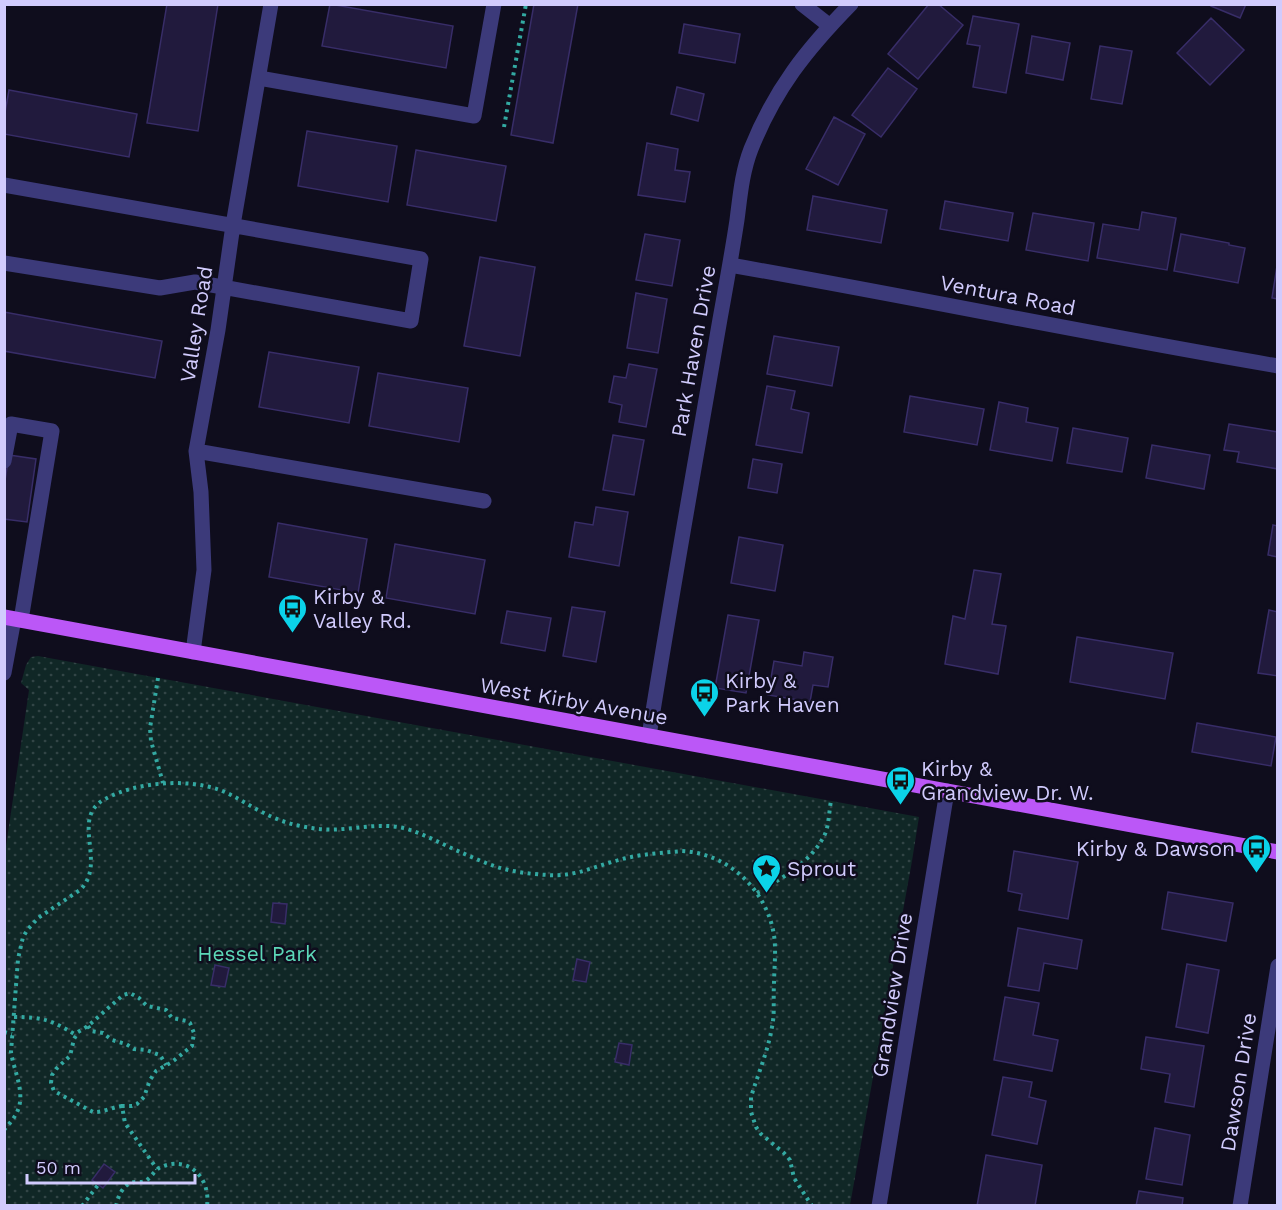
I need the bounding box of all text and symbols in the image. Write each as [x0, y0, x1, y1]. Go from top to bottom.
street label: Park Haven Drive [666, 263, 720, 439]
street label: Valley Road [174, 264, 218, 384]
street label: Ventura Road [938, 270, 1078, 320]
place label: Kirby & Valley Rd. [313, 584, 412, 633]
bus stop icon: Kirby & Valley Rd. [276, 592, 308, 634]
place label: Kirby & Park Haven [725, 668, 840, 717]
street label: West Kirby Avenue [478, 672, 670, 730]
bus stop icon: Kirby & Park Haven [688, 676, 720, 718]
place label: Kirby & Grandview Dr. W. [921, 756, 1094, 805]
bus stop icon: Kirby & Grandview Dr. W. [884, 764, 916, 806]
bus stop icon: Kirby & Dawson [1240, 832, 1272, 874]
place label: Kirby & Dawson [1076, 836, 1235, 861]
place icon: Sprout [750, 852, 782, 894]
place label: Sprout [787, 856, 856, 881]
street label: Grandview Drive [867, 911, 917, 1079]
park label: Hessel Park [197, 941, 317, 966]
street label: Dawson Drive [1215, 1011, 1261, 1153]
scale bar [27, 1147, 195, 1185]
text: 50 m [36, 1157, 81, 1178]

